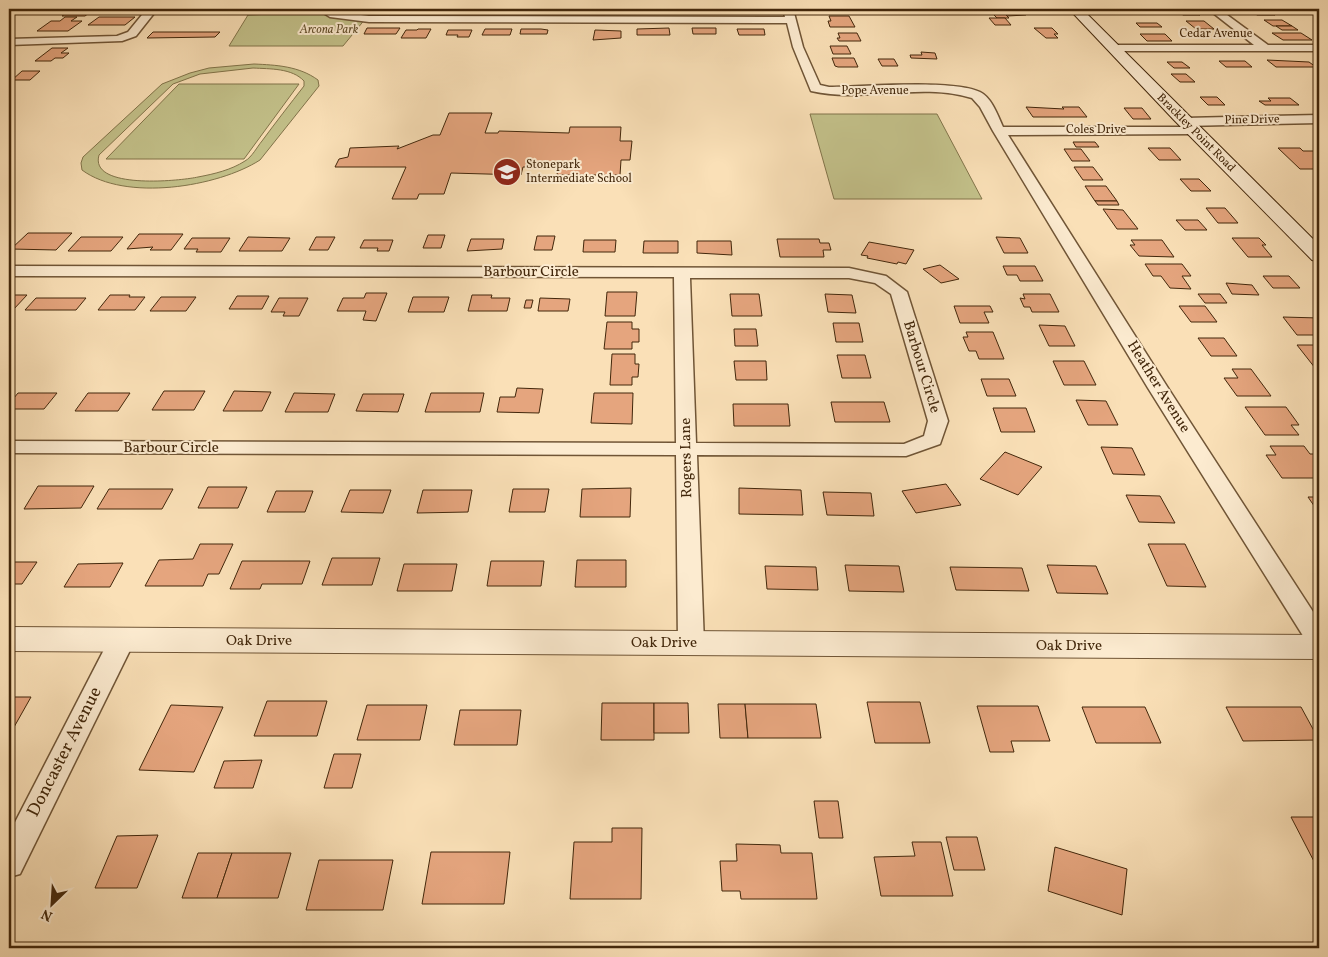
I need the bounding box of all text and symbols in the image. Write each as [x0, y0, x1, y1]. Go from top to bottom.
park label: Arcona Park [299, 22, 359, 38]
street label: Cedar Avenue [1180, 26, 1253, 42]
street label: Pope Avenue [841, 83, 909, 99]
street label: Brackley Point Road [1153, 90, 1239, 176]
street label: Pine Drive [1224, 112, 1280, 128]
street label: Coles Drive [1066, 122, 1126, 138]
school or university icon: Stonepark Intermediate School [492, 157, 522, 187]
place label: Stonepark Intermediate School [526, 157, 632, 187]
street label: Barbour Circle [483, 262, 579, 283]
street label: Barbour Circle [897, 318, 945, 416]
street label: Heather Avenue [1121, 337, 1195, 437]
street label: Rogers Lane [676, 418, 698, 498]
street label: Barbour Circle [123, 438, 219, 459]
street label: Oak Drive [226, 631, 292, 652]
street label: Oak Drive [631, 633, 697, 654]
street label: Oak Drive [1036, 636, 1102, 657]
street label: Doncaster Avenue [21, 683, 109, 821]
north arrow [28, 880, 78, 930]
text: N [39, 904, 56, 925]

